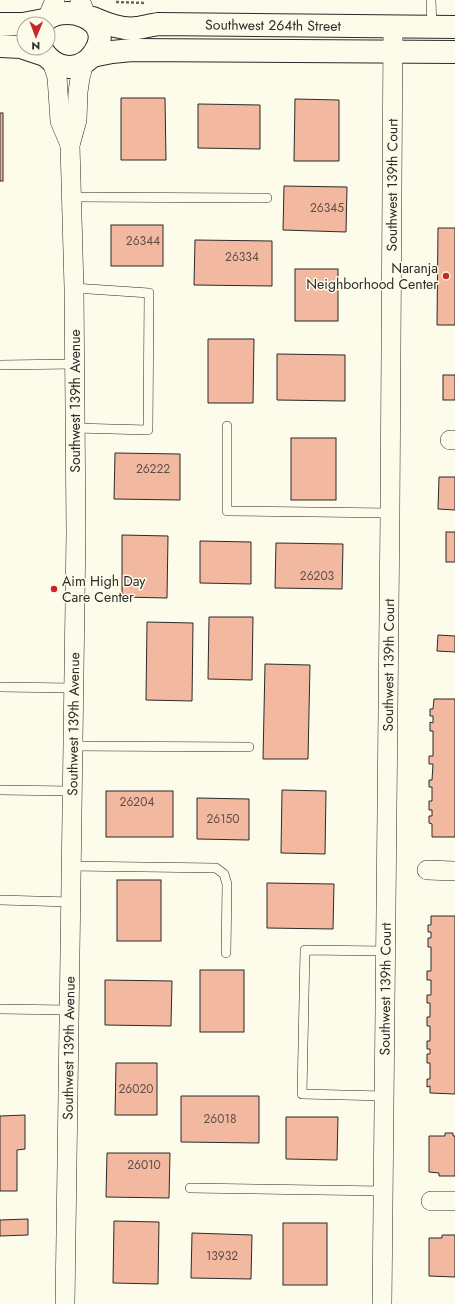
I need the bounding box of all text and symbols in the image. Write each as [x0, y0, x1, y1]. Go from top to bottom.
street label: Southwest 264th Street [205, 14, 342, 36]
north arrow [16, 16, 56, 56]
text: N [31, 38, 40, 54]
street label: Southwest 139th Court [382, 118, 402, 252]
house number: 26345 [310, 199, 344, 217]
house number: 26344 [126, 232, 160, 250]
house number: 26334 [225, 248, 259, 266]
place label: Naranja Neighborhood Center [306, 258, 438, 294]
marker: Naranja Neighborhood Center [441, 271, 451, 281]
street label: Southwest 139th Avenue [65, 329, 85, 473]
house number: 26222 [136, 460, 170, 478]
house number: 26203 [300, 567, 335, 585]
place label: Aim High Day Care Center [62, 571, 146, 607]
marker: Aim High Day Care Center [49, 584, 59, 594]
street label: Southwest 139th Court [378, 598, 399, 732]
street label: Southwest 139th Avenue [62, 652, 84, 796]
house number: 26204 [120, 793, 154, 811]
house number: 26150 [206, 810, 240, 828]
street label: Southwest 139th Court [375, 922, 396, 1056]
street label: Southwest 139th Avenue [58, 976, 80, 1120]
house number: 26020 [119, 1080, 153, 1098]
house number: 26018 [204, 1110, 236, 1128]
house number: 26010 [127, 1156, 161, 1174]
house number: 13932 [206, 1247, 238, 1265]

